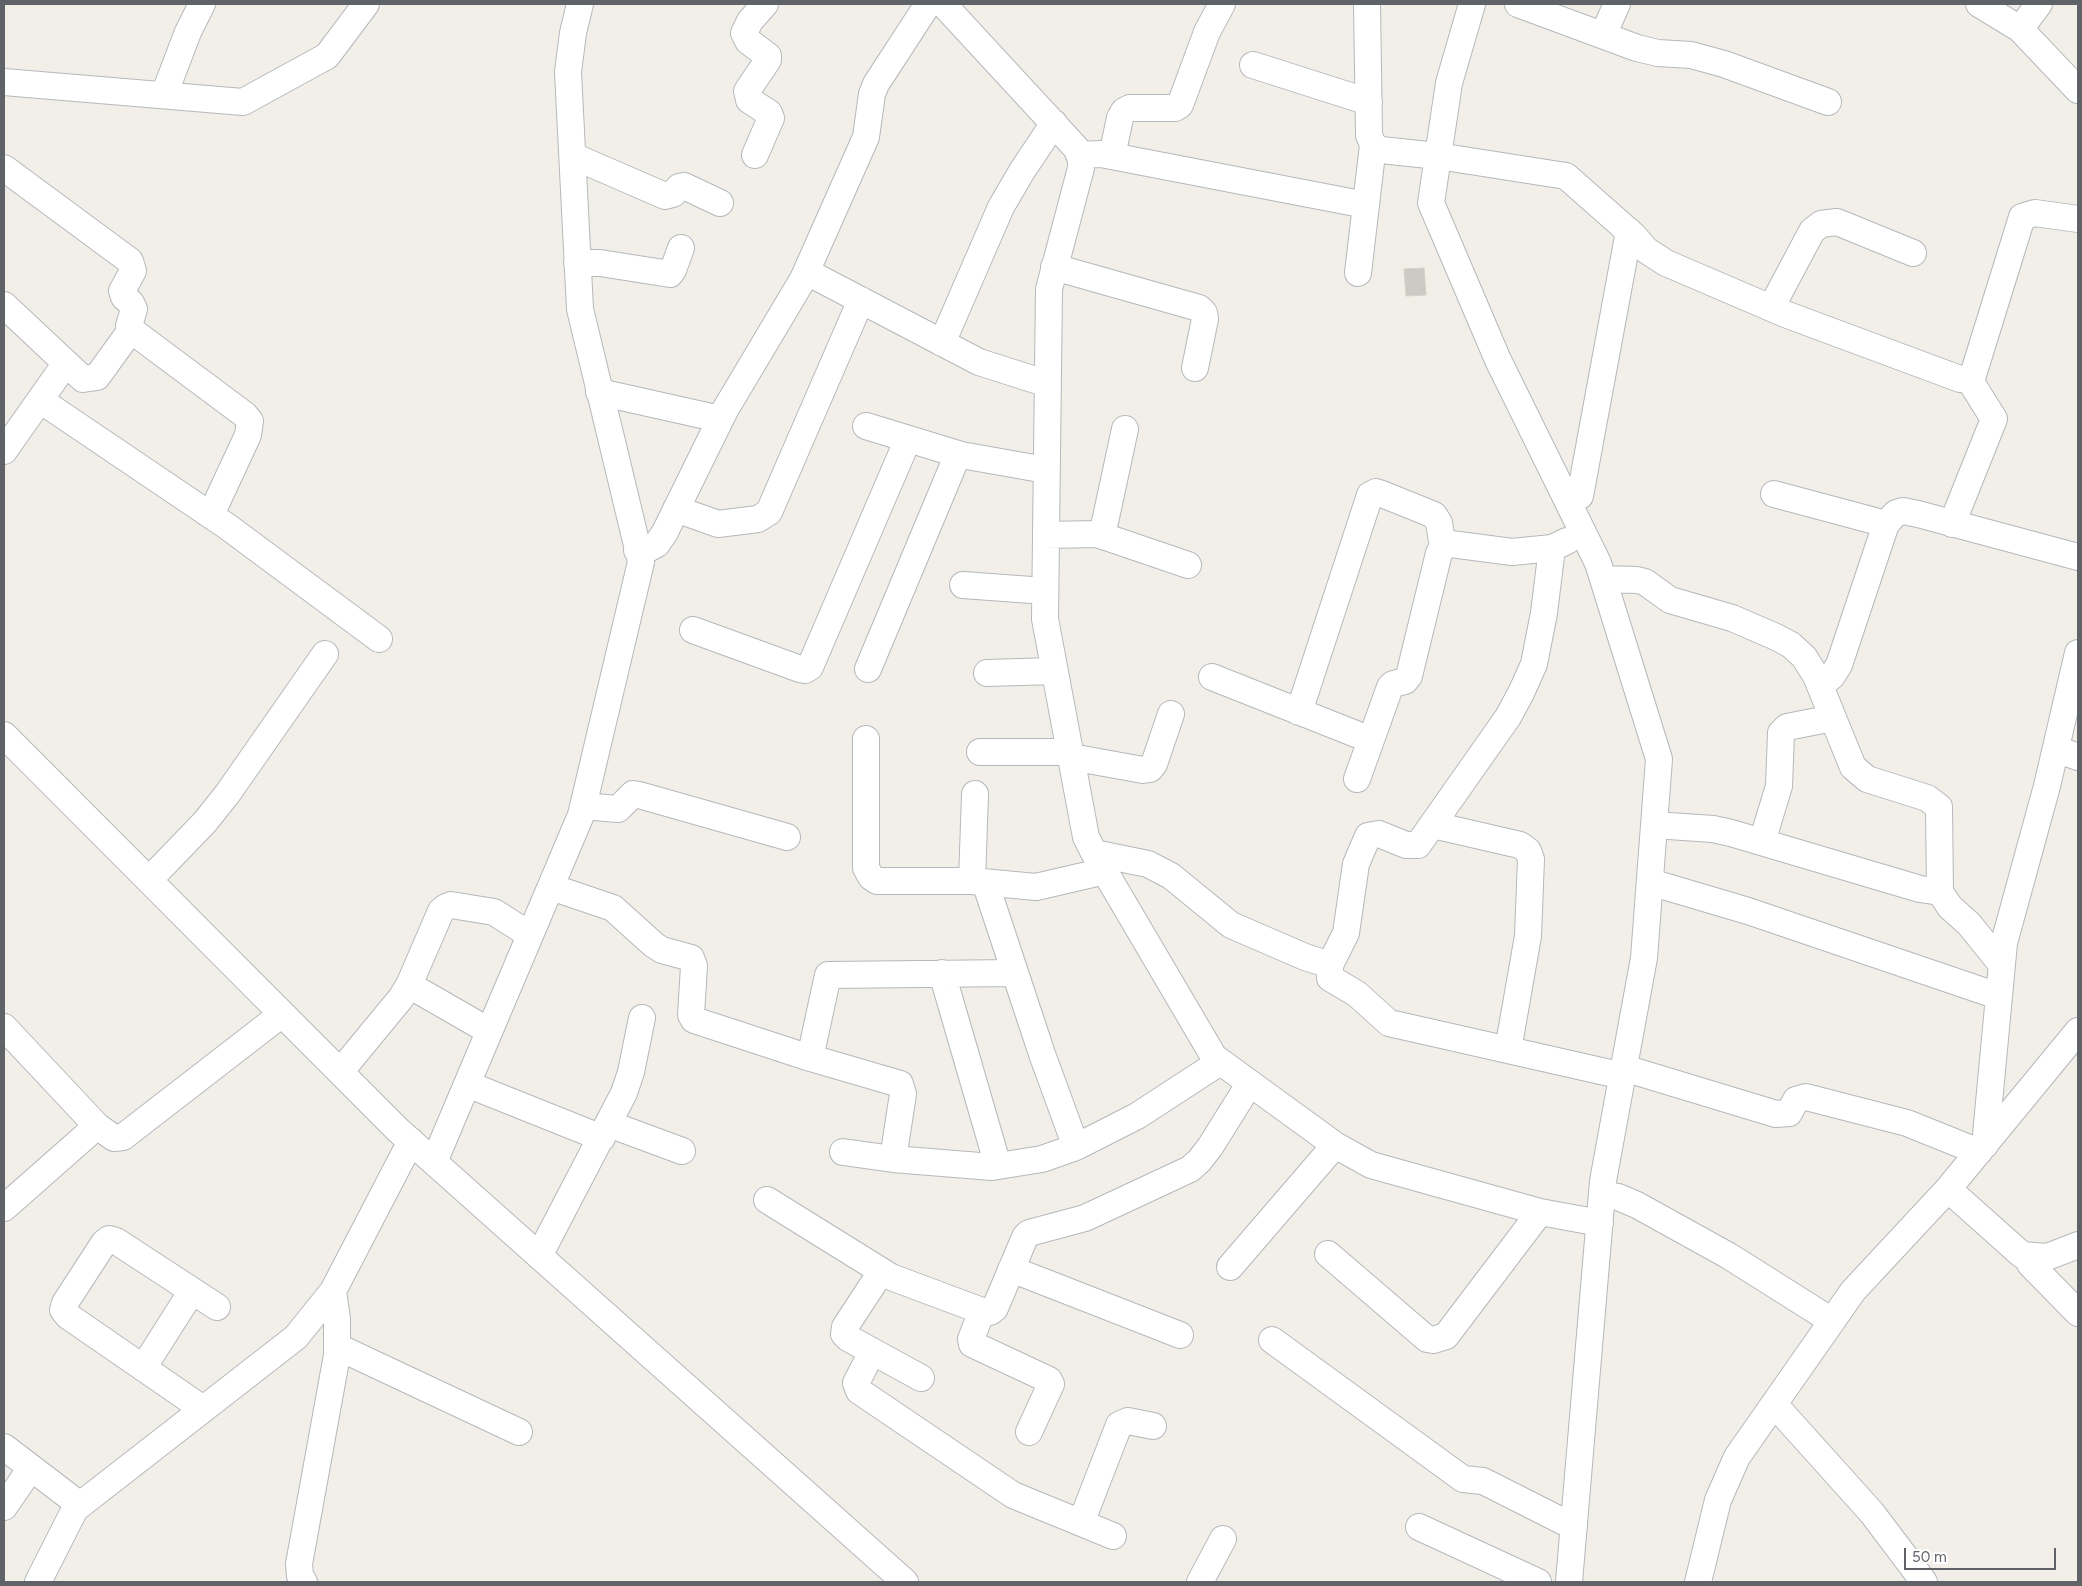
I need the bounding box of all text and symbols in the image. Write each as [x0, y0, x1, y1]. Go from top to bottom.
scale bar [1907, 1538, 2060, 1570]
text: 50 m [1912, 1548, 1947, 1566]

